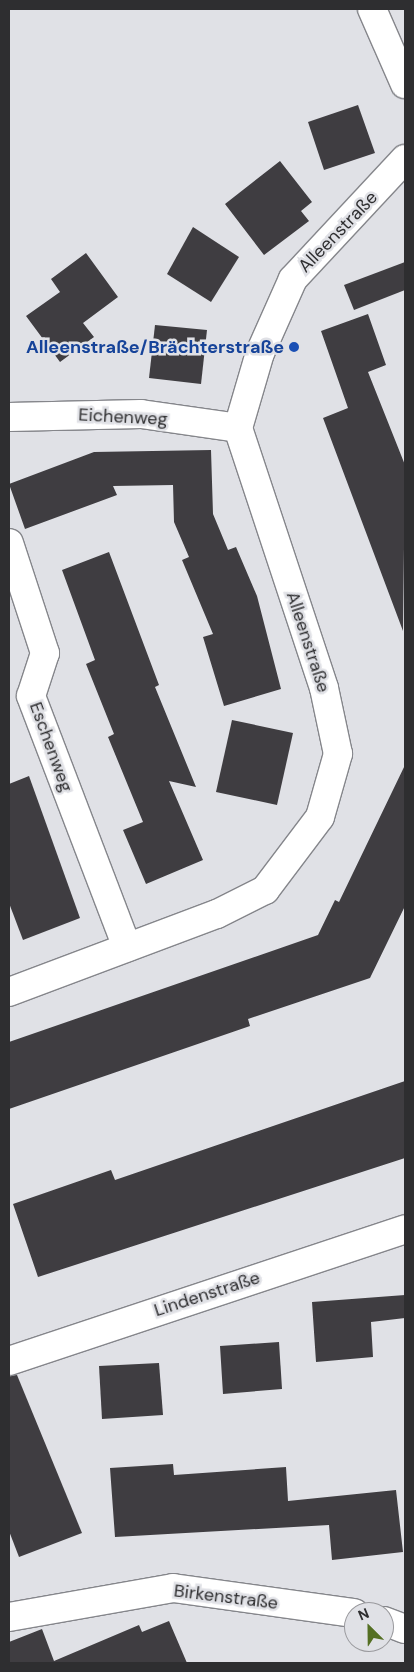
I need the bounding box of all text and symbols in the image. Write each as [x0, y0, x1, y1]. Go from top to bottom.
street label: Alleenstraße [294, 187, 382, 277]
place label: Alleenstraße/Brächterstraße [26, 336, 284, 358]
marker: Alleenstraße/Brächterstraße [288, 341, 300, 353]
street label: Eichenweg [78, 404, 168, 430]
street label: Alleenstraße [282, 589, 334, 695]
street label: Eschenweg [25, 699, 77, 795]
street label: Lindenstraße [151, 1267, 263, 1321]
street label: Birkenstraße [173, 1580, 279, 1614]
north arrow [344, 1602, 394, 1652]
text: N [355, 1604, 372, 1624]

